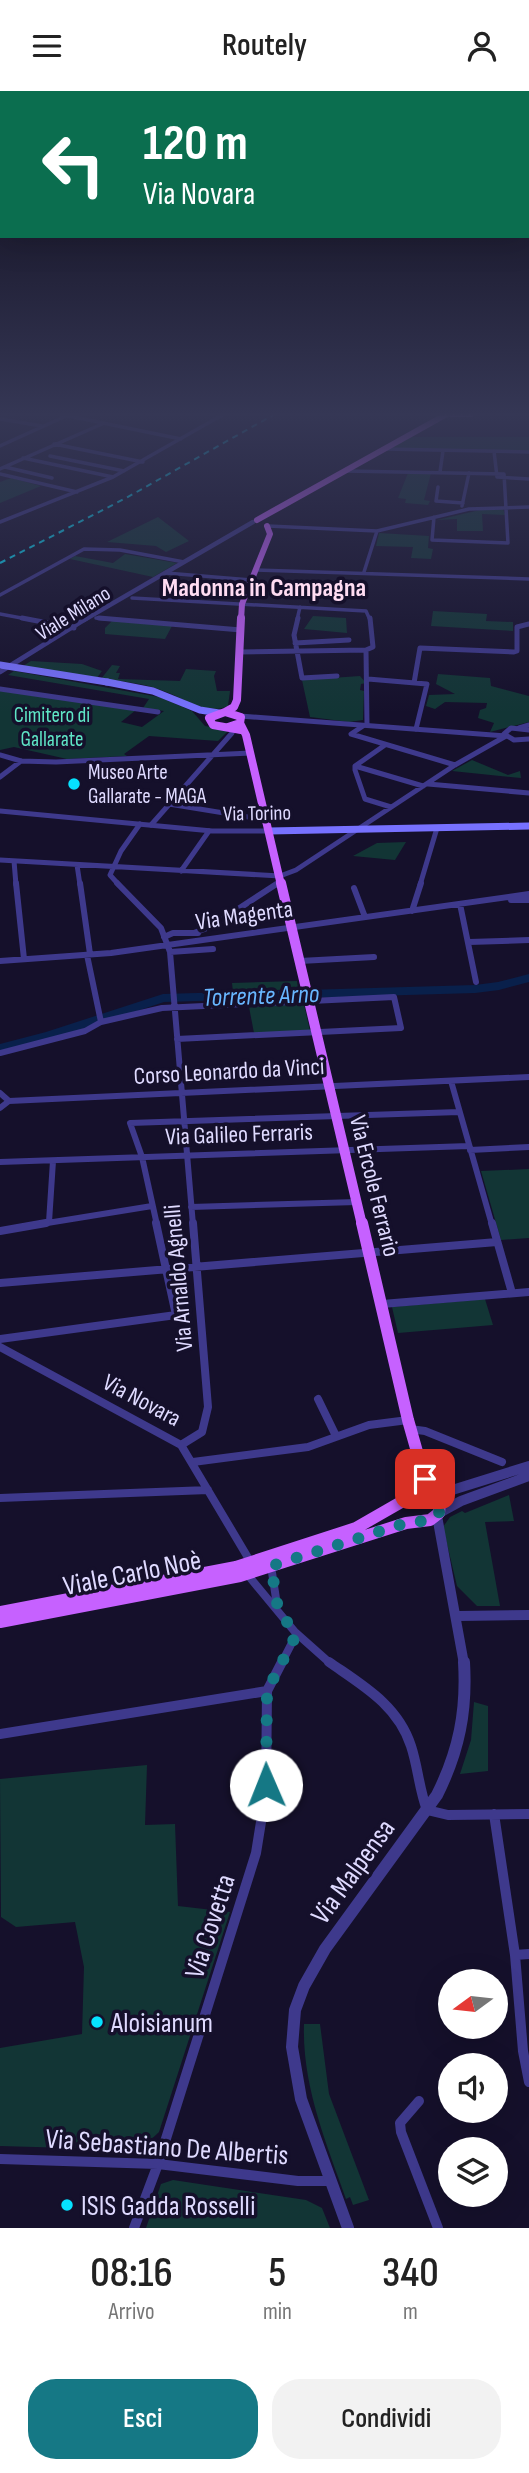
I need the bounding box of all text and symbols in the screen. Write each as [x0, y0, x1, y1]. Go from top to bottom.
text: Routely [222, 26, 307, 65]
icon: menu [28, 27, 66, 65]
icon: person [463, 27, 501, 65]
text: 120 m [143, 115, 248, 174]
icon: left [28, 119, 119, 210]
text: Via Novara [143, 175, 255, 214]
district label: Madonna in Campagna [162, 573, 366, 604]
street label: Viale Milano [31, 581, 115, 646]
park label: Cimitero di Gallarate [14, 703, 90, 752]
place label: Museo Arte Gallarate - MAGA [88, 760, 207, 809]
marker: Museo Arte Gallarate - MAGA [66, 776, 82, 792]
street label: Via Torino [223, 800, 291, 827]
street label: Via Magenta [194, 894, 295, 937]
water label: Torrente Arno [202, 979, 320, 1014]
street label: Corso Leonardo da Vinci [133, 1052, 325, 1091]
street label: Via Ercole Ferrario [343, 1113, 406, 1260]
street label: Via Galileo Ferraris [165, 1117, 313, 1152]
street label: Via Arnaldo Agnelli [158, 1203, 199, 1353]
street label: Via Novara [98, 1368, 186, 1433]
pin [395, 1449, 455, 1509]
icon: arrive [406, 1460, 444, 1498]
street label: Viale Carlo Noè [60, 1544, 204, 1603]
position arrow [229, 1748, 303, 1822]
street label: Via Malpensa [304, 1813, 402, 1931]
street label: Via Covetta [178, 1870, 243, 1983]
north arrow [438, 1969, 508, 2039]
map controls [438, 1969, 508, 2207]
place label: Aloisianum [110, 2007, 213, 2040]
marker: Aloisianum [89, 2014, 105, 2030]
button: sound [438, 2053, 508, 2123]
street label: Via Sebastiano De Albertis [44, 2123, 289, 2172]
button: layers [438, 2137, 508, 2207]
place label: ISIS Gadda Rosselli [81, 2190, 255, 2223]
marker: ISIS Gadda Rosselli [59, 2197, 75, 2213]
text: 08:16 [90, 2248, 173, 2299]
text: 5 [268, 2248, 286, 2299]
text: 340 [382, 2248, 439, 2299]
text: Arrivo [108, 2298, 154, 2326]
text: min [263, 2298, 292, 2326]
text: m [403, 2298, 418, 2326]
button: Esci [28, 2379, 258, 2459]
button: Condividi [272, 2379, 501, 2459]

